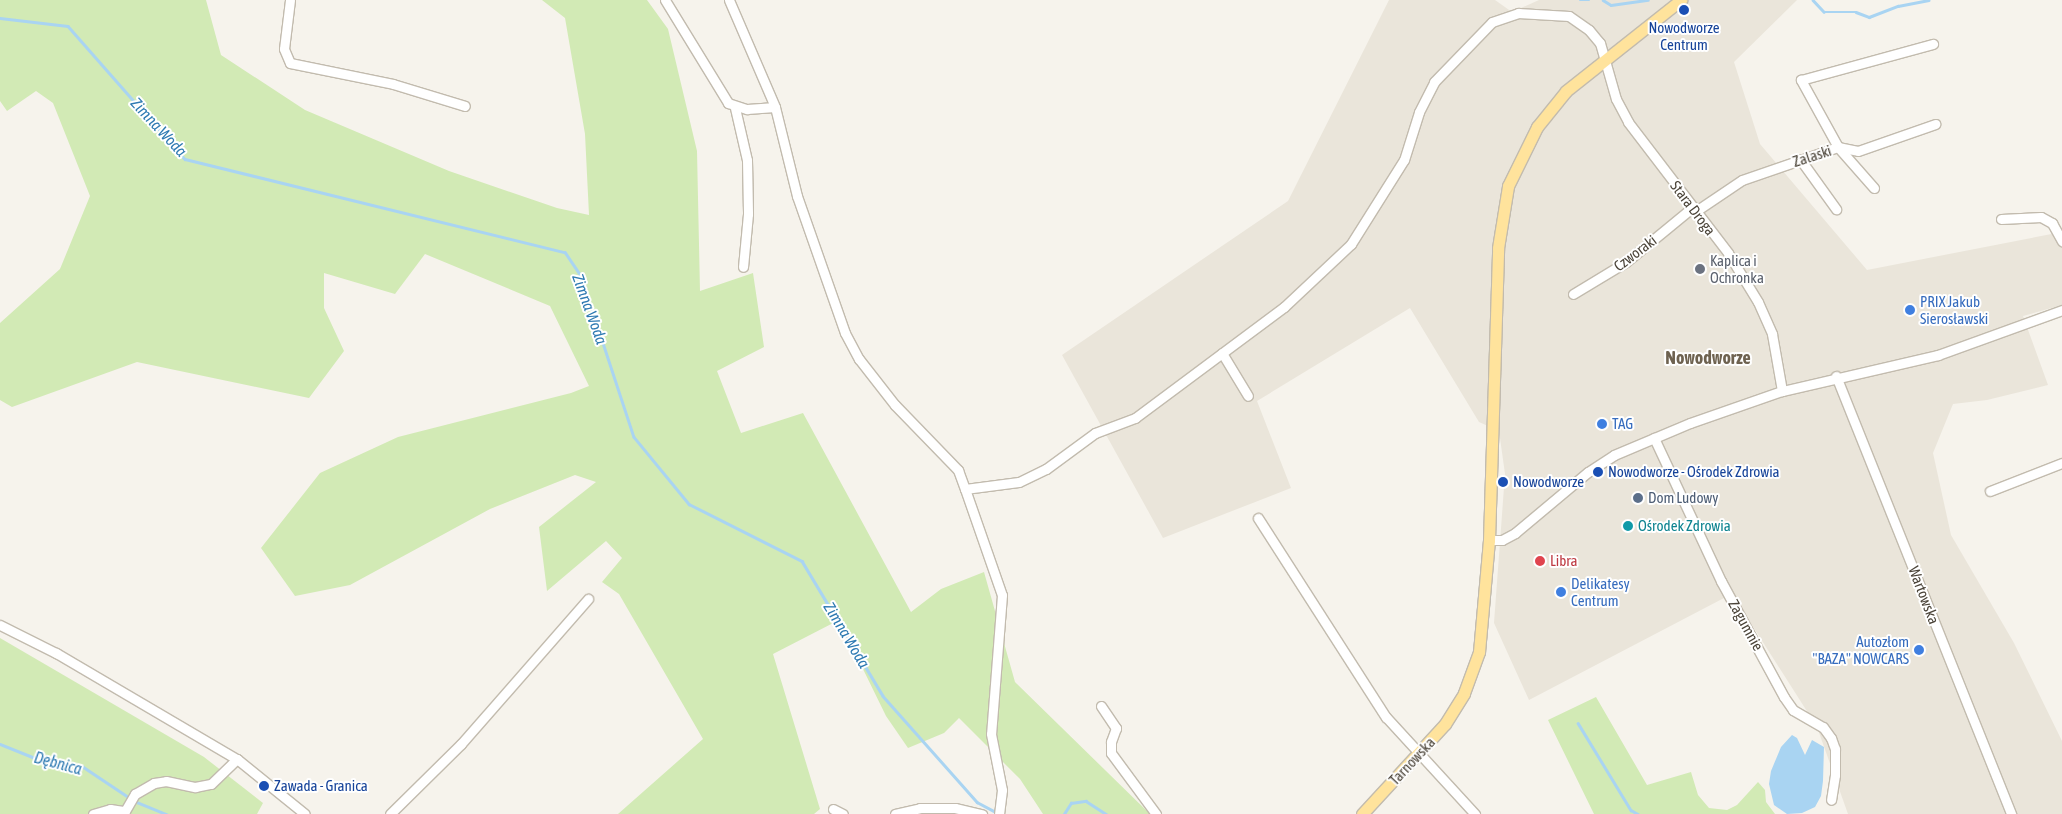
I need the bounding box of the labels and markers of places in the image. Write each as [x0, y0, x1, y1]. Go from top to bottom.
marker: Nowodworze Centrum [1678, 4, 1690, 16]
place label: Nowodworze Centrum [1648, 18, 1720, 53]
place label: Kaplica i Ochronka [1710, 251, 1764, 286]
marker: Kaplica i Ochronka [1694, 263, 1706, 275]
place label: PRIX Jakub Sierosławski [1920, 292, 1988, 327]
marker: PRIX Jakub Sierosławski [1904, 304, 1916, 316]
place label: TAG [1612, 415, 1633, 433]
marker: TAG [1596, 418, 1608, 430]
place label: Nowodworze - Ośrodek Zdrowia [1608, 463, 1780, 481]
marker: Nowodworze - Ośrodek Zdrowia [1592, 466, 1604, 478]
place label: Nowodworze [1513, 473, 1584, 491]
marker: Nowodworze [1497, 476, 1509, 488]
place label: Dom Ludowy [1648, 489, 1718, 507]
marker: Dom Ludowy [1632, 492, 1644, 504]
place label: Ośrodek Zdrowia [1638, 517, 1731, 535]
marker: Ośrodek Zdrowia [1622, 520, 1634, 532]
place label: Libra [1550, 552, 1577, 570]
marker: Libra [1534, 555, 1546, 567]
place label: Delikatesy Centrum [1571, 574, 1630, 609]
marker: Delikatesy Centrum [1555, 586, 1567, 598]
place label: Autozłom "BAZA" NOWCARS [1813, 632, 1909, 667]
marker: Autozłom "BAZA" NOWCARS [1913, 644, 1925, 656]
place label: Zawada - Granica [274, 777, 368, 795]
marker: Zawada - Granica [258, 780, 270, 792]

